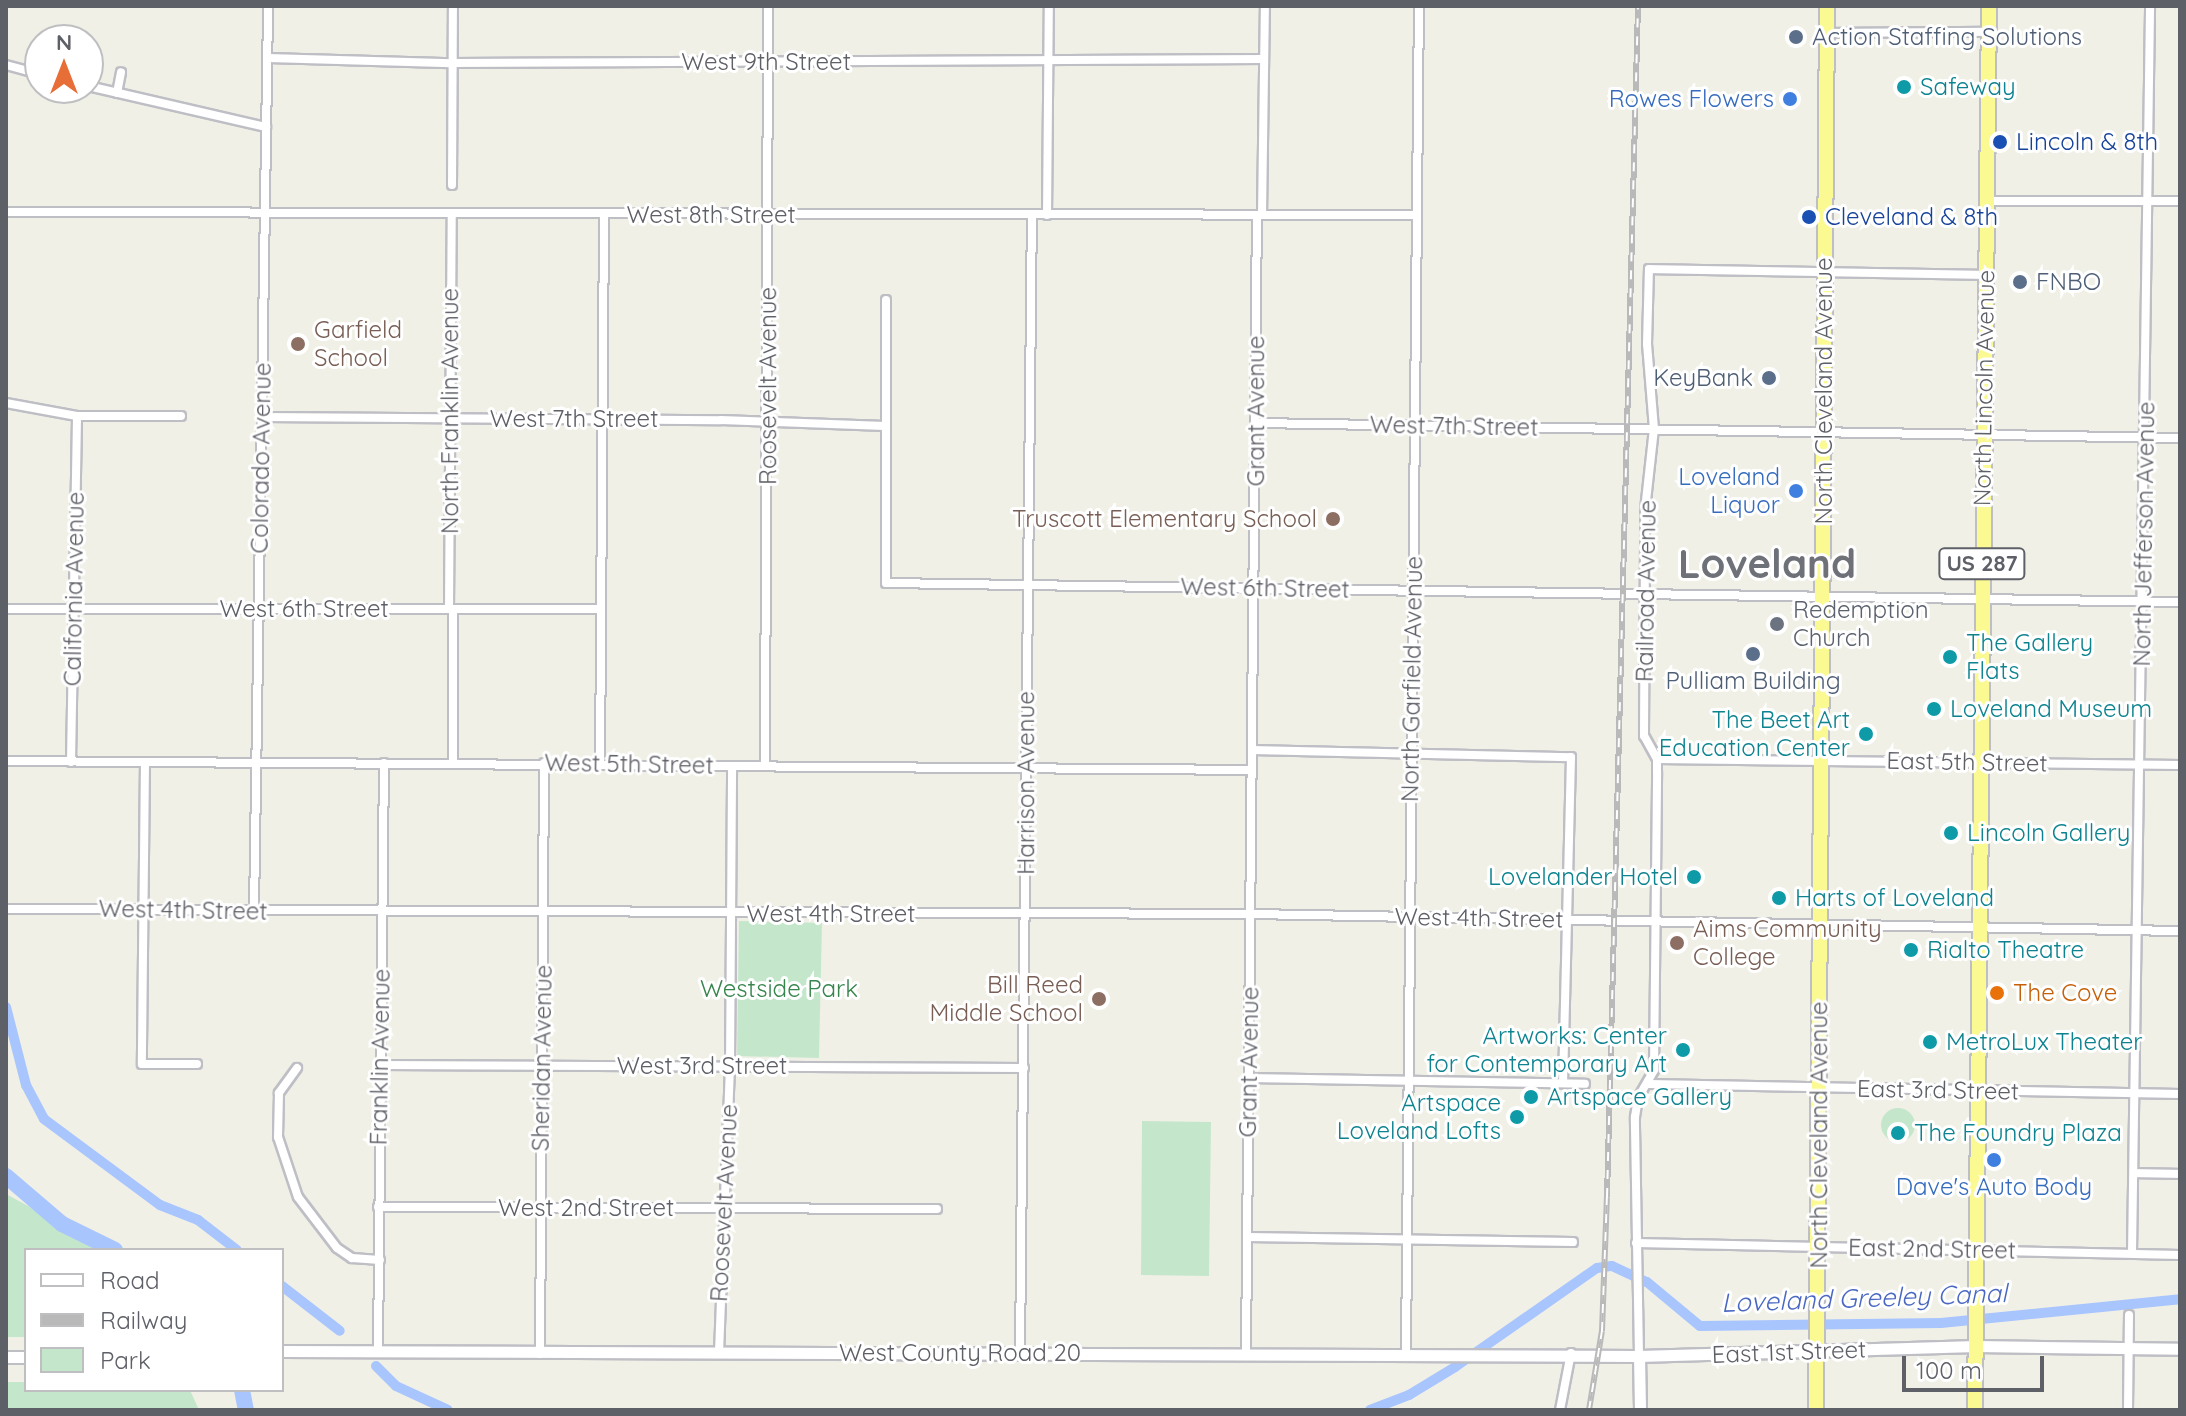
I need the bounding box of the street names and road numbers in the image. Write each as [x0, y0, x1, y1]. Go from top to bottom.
street label: West 9th Street [681, 48, 851, 76]
street label: West 8th Street [626, 201, 796, 229]
street label: North Cleveland Avenue [1810, 257, 1838, 525]
street label: North Lincoln Avenue [1968, 270, 2000, 506]
street label: Roosevelt Avenue [754, 287, 782, 485]
street label: North Franklin Avenue [436, 288, 464, 534]
street label: Grant Avenue [1242, 336, 1270, 486]
street label: Colorado Avenue [245, 362, 277, 554]
street label: North Jefferson Avenue [2127, 401, 2161, 667]
street label: West 7th Street [490, 405, 658, 433]
street label: West 7th Street [1369, 410, 1539, 442]
street label: California Avenue [58, 491, 90, 687]
street label: Railroad Avenue [1630, 500, 1662, 682]
road number: US 287 [1938, 546, 2026, 582]
street label: North Garfield Avenue [1395, 556, 1429, 802]
street label: West 6th Street [1180, 572, 1350, 604]
street label: West 6th Street [219, 595, 389, 623]
street label: Harrison Avenue [1012, 691, 1040, 875]
street label: East 5th Street [1886, 746, 2048, 778]
street label: West 5th Street [544, 748, 714, 780]
street label: West 4th Street [98, 894, 268, 926]
street label: West 4th Street [747, 900, 915, 928]
street label: West 4th Street [1394, 902, 1564, 934]
street label: Sheridan Avenue [526, 964, 558, 1152]
street label: Franklin Avenue [364, 968, 396, 1146]
street label: Grant Avenue [1233, 986, 1265, 1138]
street label: North Cleveland Avenue [1805, 1001, 1833, 1269]
street label: West 3rd Street [617, 1052, 787, 1080]
street label: East 3rd Street [1857, 1074, 2019, 1106]
street label: Roosevelt Avenue [704, 1103, 744, 1303]
street label: West 2nd Street [498, 1194, 674, 1222]
street label: East 2nd Street [1848, 1233, 2016, 1265]
street label: East 1st Street [1711, 1335, 1867, 1369]
street label: West County Road 20 [839, 1339, 1081, 1367]

